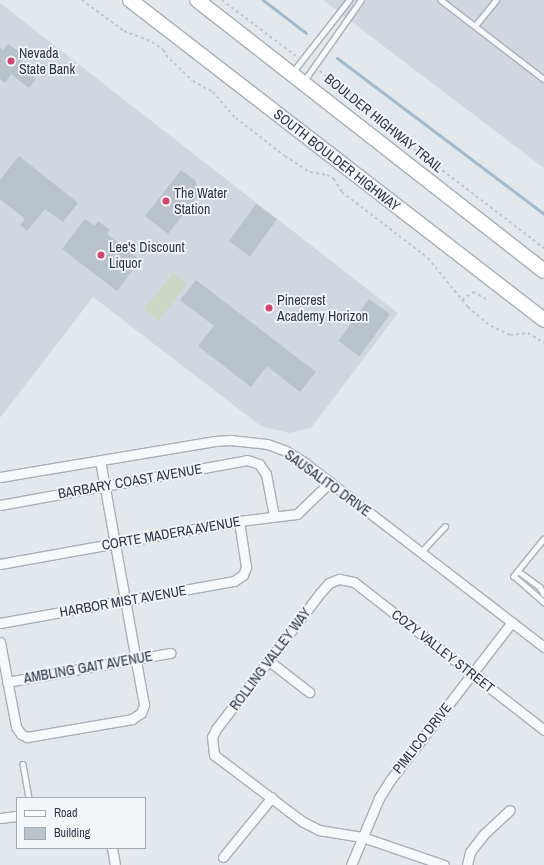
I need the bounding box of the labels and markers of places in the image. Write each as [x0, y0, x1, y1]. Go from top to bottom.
place label: Nevada State Bank [19, 45, 75, 78]
marker: Nevada State Bank [6, 56, 16, 66]
place label: The Water Station [174, 185, 227, 218]
marker: The Water Station [161, 196, 171, 206]
place label: Lee's Discount Liquor [109, 239, 185, 272]
marker: Lee's Discount Liquor [96, 250, 106, 260]
place label: Pinecrest Academy Horizon [277, 292, 368, 324]
marker: Pinecrest Academy Horizon [264, 303, 274, 313]

